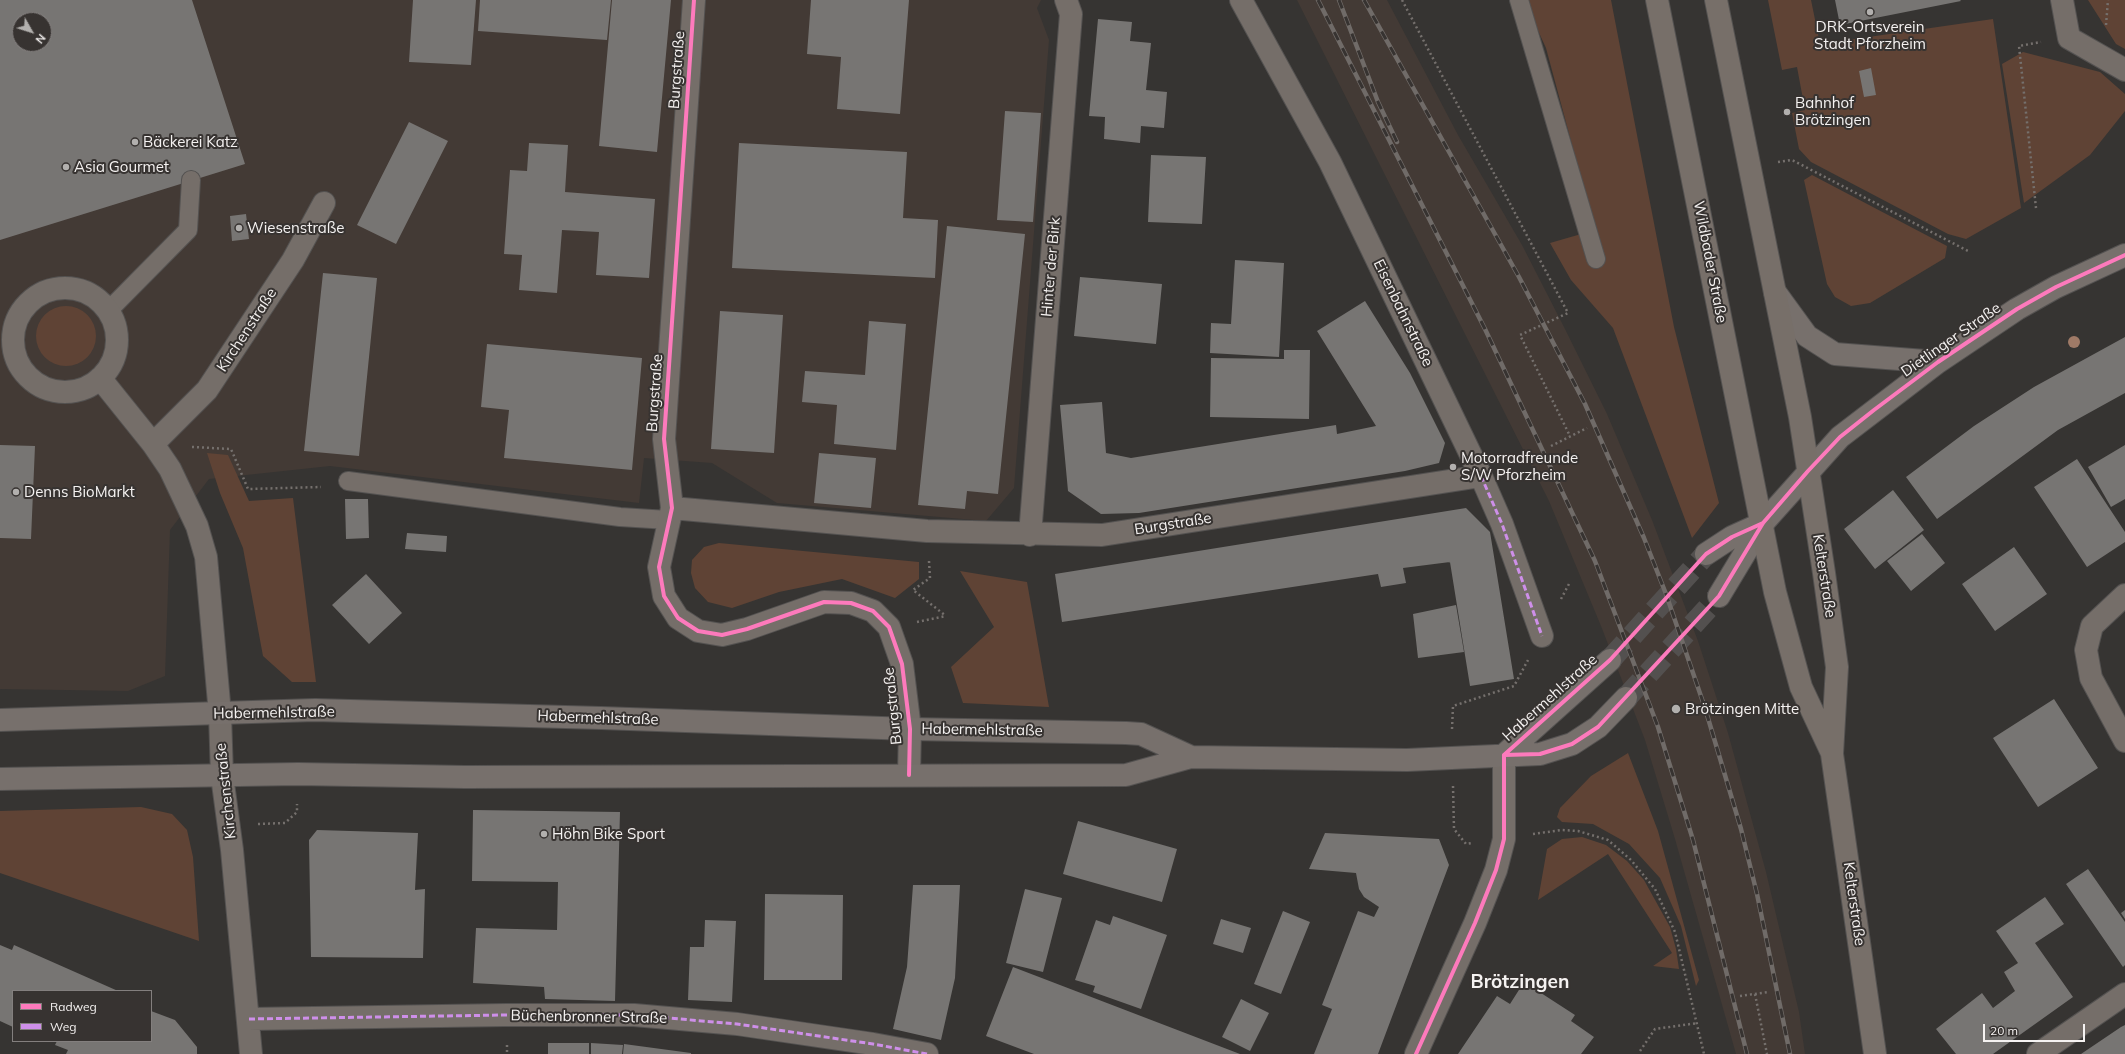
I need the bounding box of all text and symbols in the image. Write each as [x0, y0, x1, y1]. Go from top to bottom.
marker: DRK-Ortsverein Stadt Pforzheim [1865, 7, 1875, 17]
north arrow [12, 12, 52, 52]
place label: DRK-Ortsverein Stadt Pforzheim [1814, 18, 1926, 53]
text: N [32, 31, 49, 47]
street label: Burgstraße [665, 31, 689, 109]
place label: Bahnhof Brötzingen [1795, 94, 1870, 129]
marker: Bahnhof Brötzingen [1782, 107, 1792, 117]
place label: Bäckerei Katz [143, 133, 238, 151]
marker: Bäckerei Katz [130, 137, 140, 147]
place label: Asia Gourmet [74, 158, 169, 176]
marker: Asia Gourmet [61, 162, 71, 172]
street label: Wildbader Straße [1689, 199, 1731, 325]
street label: Hinter der Birk [1038, 216, 1064, 318]
place label: Wiesenstraße [247, 219, 344, 237]
marker: Wiesenstraße [234, 223, 244, 233]
street label: Eisenbahnstraße [1369, 256, 1437, 370]
street label: Kirchenstraße [213, 285, 281, 375]
street label: Dietlinger Straße [1898, 299, 2004, 381]
street label: Burgstraße [643, 354, 667, 432]
place label: Motorradfreunde S/W Pforzheim [1461, 449, 1578, 484]
marker: Motorradfreunde S/W Pforzheim [1448, 462, 1458, 472]
place label: Denns BioMarkt [24, 483, 135, 501]
marker: Denns BioMarkt [11, 487, 21, 497]
street label: Burgstraße [1133, 509, 1213, 539]
street label: Kelterstraße [1809, 533, 1839, 619]
street label: Habermehlstraße [1499, 651, 1601, 745]
street label: Burgstraße [880, 666, 906, 746]
place label: Brötzingen Mitte [1685, 700, 1799, 718]
street label: Habermehlstraße [213, 703, 335, 723]
marker: Brötzingen Mitte [1670, 703, 1682, 715]
street label: Habermehlstraße [537, 707, 659, 729]
street label: Habermehlstraße [921, 720, 1043, 740]
street label: Kirchenstraße [212, 742, 240, 840]
place label: Höhn Bike Sport [552, 825, 665, 843]
marker: Höhn Bike Sport [539, 829, 549, 839]
street label: Kelterstraße [1839, 861, 1869, 947]
district label: Brötzingen [1471, 971, 1569, 993]
legend [12, 990, 152, 1042]
text: Radweg [50, 999, 97, 1014]
street label: Büchenbronner Straße [511, 1007, 667, 1027]
scale bar [1985, 1016, 2087, 1042]
text: Weg [50, 1019, 76, 1034]
text: 20 m [1990, 1023, 2018, 1038]

